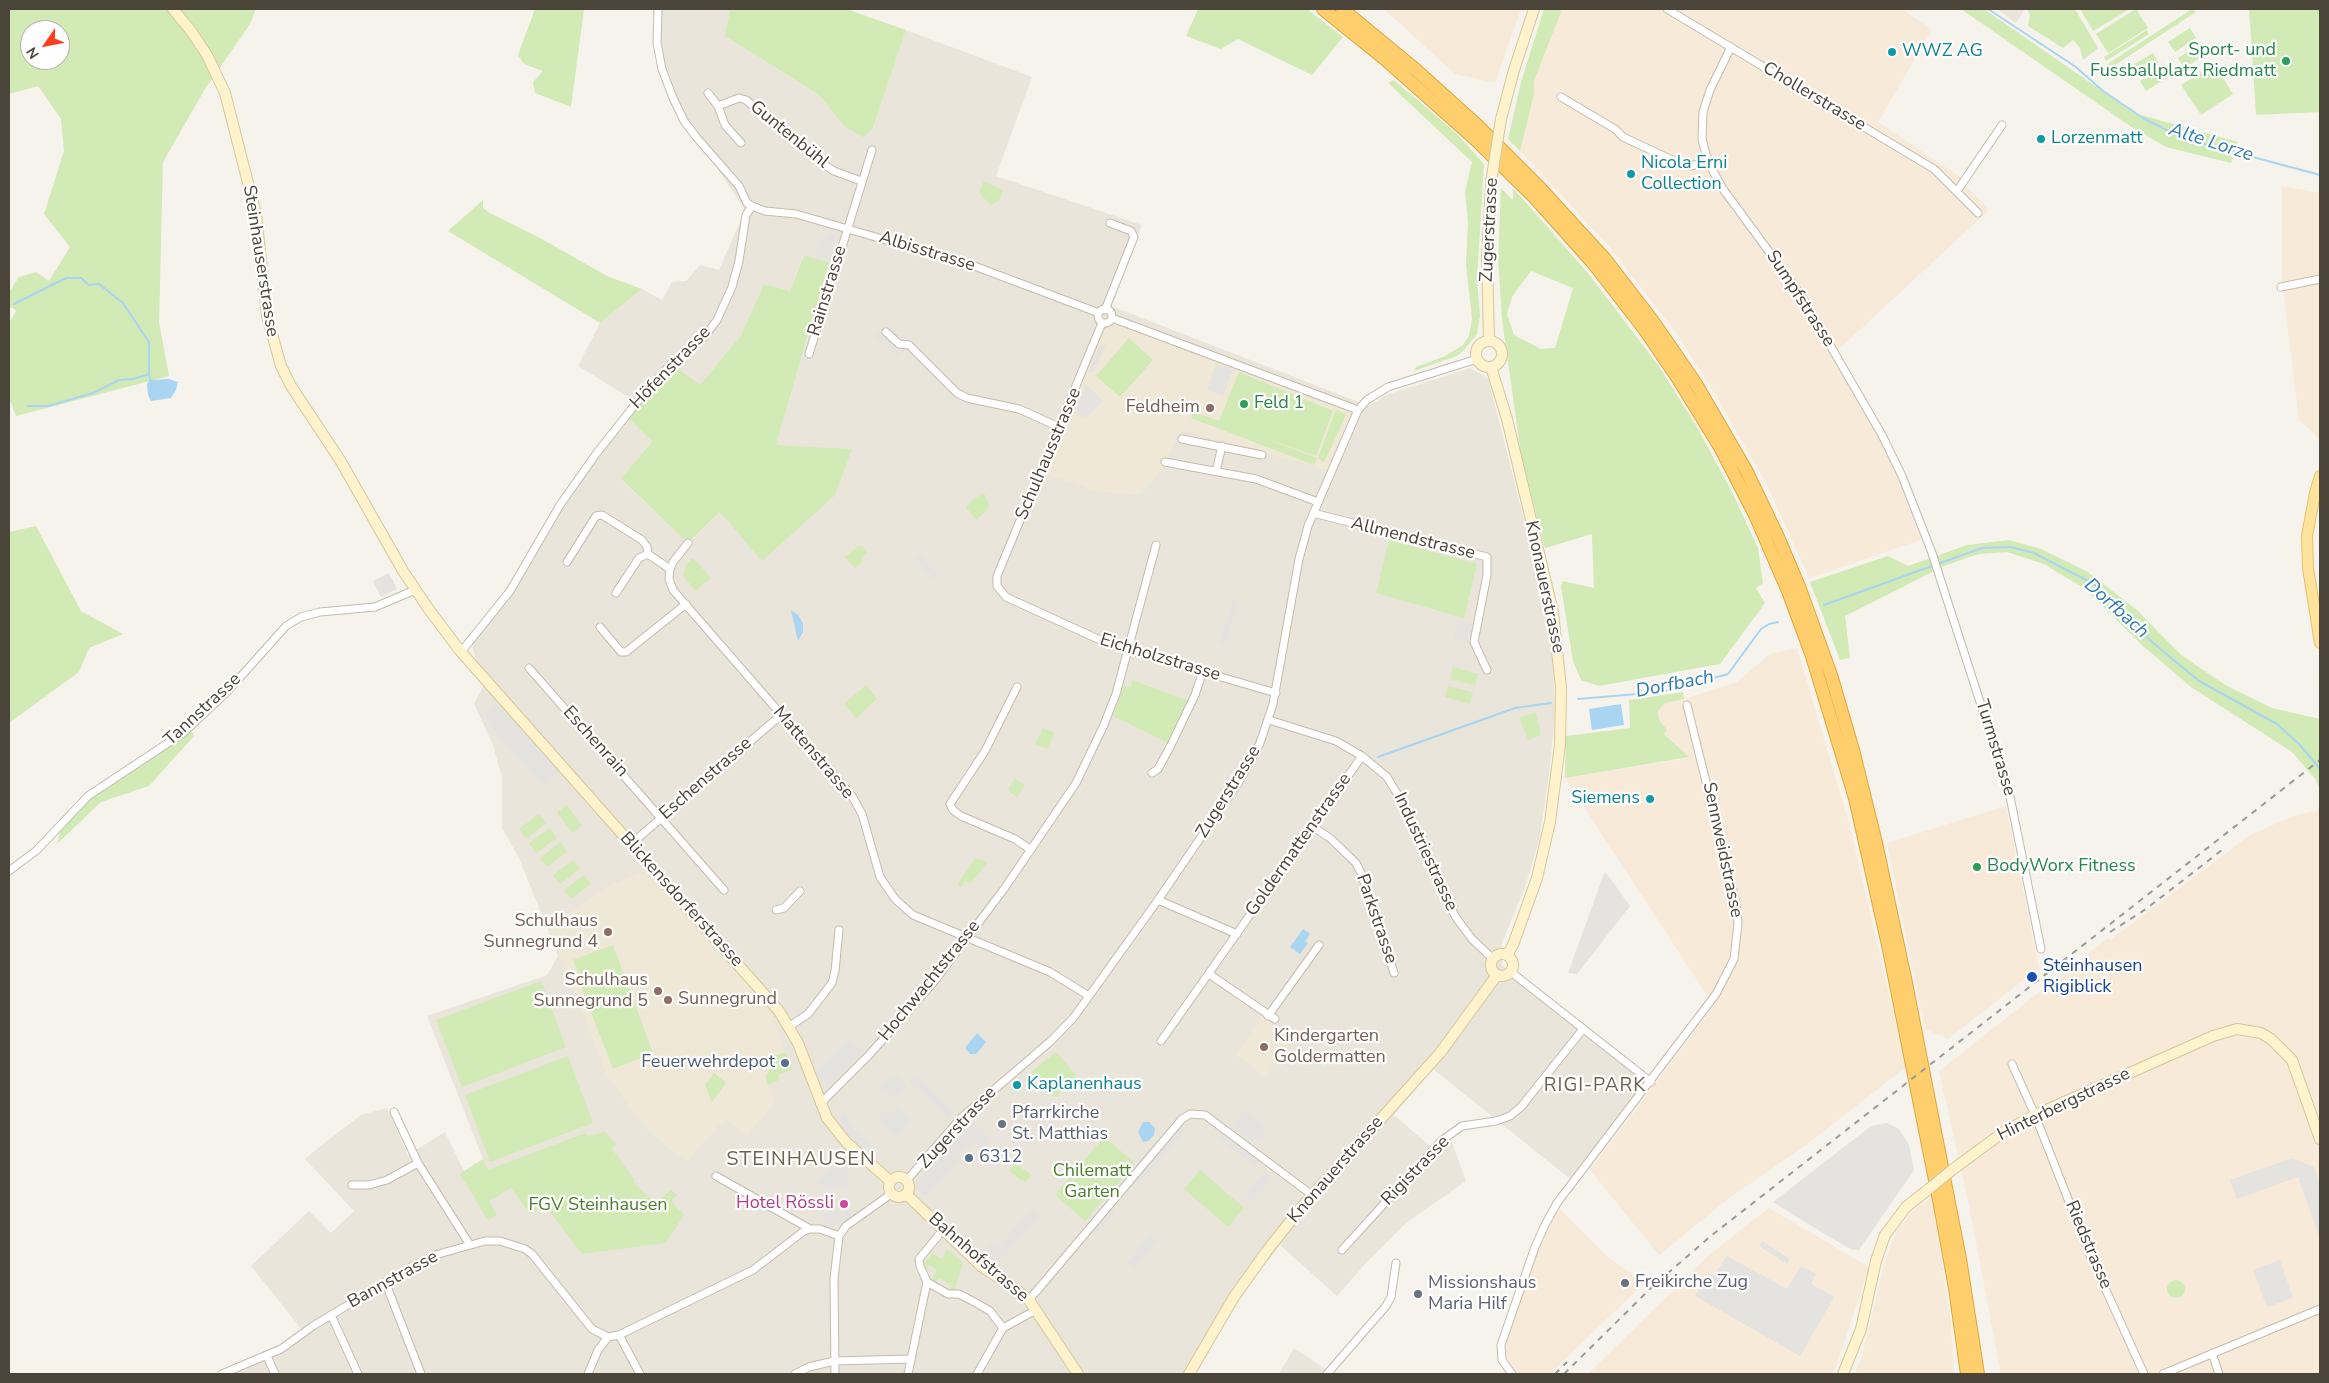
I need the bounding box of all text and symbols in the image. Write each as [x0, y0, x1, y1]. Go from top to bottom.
north arrow [20, 20, 70, 70]
place label: Sport- und Fussballplatz Riedmatt [2090, 40, 2276, 82]
place label: WWZ AG [1902, 41, 1983, 63]
text: N [22, 43, 44, 62]
marker: WWZ AG [1886, 46, 1898, 58]
marker: Sport- und Fussballplatz Riedmatt [2280, 55, 2292, 67]
street label: Chollerstrasse [1759, 58, 1869, 136]
street label: Guntenbühl [745, 97, 833, 173]
water label: Alte Lorze [2166, 119, 2256, 167]
place label: Lorzenmatt [2051, 128, 2142, 150]
marker: Lorzenmatt [2035, 133, 2047, 145]
place label: Nicola Erni Collection [1641, 153, 1727, 195]
marker: Nicola Erni Collection [1625, 168, 1637, 180]
street label: Zugerstrasse [1476, 177, 1504, 283]
street label: Steinhauserstrasse [237, 184, 283, 338]
street label: Albisstrasse [876, 227, 978, 277]
street label: Rainstrasse [804, 243, 852, 339]
street label: Sumpfstrasse [1761, 247, 1839, 351]
street label: Höfenstrasse [626, 322, 716, 414]
street label: Schulhausstrasse [1011, 385, 1087, 523]
place label: Feld 1 [1254, 393, 1304, 415]
place label: Feldheim [1126, 397, 1200, 419]
marker: Feld 1 [1238, 398, 1250, 410]
marker: Feldheim [1204, 402, 1216, 414]
street label: Allmendstrasse [1349, 513, 1477, 565]
street label: Knonauerstrasse [1519, 519, 1569, 655]
water label: Dorfbach [2079, 574, 2153, 644]
street label: Eichholzstrasse [1097, 629, 1223, 687]
water label: Dorfbach [1634, 666, 1716, 704]
street label: Tannstrasse [160, 669, 246, 751]
street label: Turmstrasse [1970, 697, 2020, 799]
street label: Eschenrain [558, 702, 632, 782]
street label: Mattenstrasse [768, 702, 858, 804]
street label: Eschenstrasse [656, 733, 756, 825]
street label: Zugerstrasse [1192, 742, 1266, 842]
street label: Goldermattenstrasse [1242, 769, 1356, 921]
street label: Sennweidstrasse [1697, 780, 1747, 920]
place label: Siemens [1571, 788, 1640, 810]
street label: Industriestrasse [1388, 789, 1462, 915]
marker: Siemens [1644, 793, 1656, 805]
street label: Blickensdorferstrasse [615, 828, 747, 972]
place label: BodyWorx Fitness [1987, 856, 2136, 878]
marker: BodyWorx Fitness [1971, 861, 1983, 873]
street label: Parkstrasse [1351, 871, 1401, 967]
place label: Schulhaus Sunnegrund 4 [484, 911, 598, 954]
street label: Hochwachtstrasse [875, 916, 985, 1046]
marker: Schulhaus Sunnegrund 4 [602, 926, 614, 938]
place label: Steinhausen Rigiblick [2043, 956, 2143, 999]
place label: Schulhaus Sunnegrund 5 [534, 970, 648, 1012]
marker: Steinhausen Rigiblick [2025, 970, 2039, 984]
marker: Schulhaus Sunnegrund 5 [652, 985, 664, 997]
place label: Sunnegrund [678, 989, 777, 1011]
marker: Sunnegrund [662, 994, 674, 1006]
place label: Kindergarten Goldermatten [1274, 1026, 1386, 1068]
marker: Kindergarten Goldermatten [1258, 1041, 1270, 1053]
place label: Feuerwehrdepot [641, 1052, 775, 1074]
marker: Feuerwehrdepot [779, 1057, 791, 1069]
street label: Hinterbergstrasse [1994, 1064, 2134, 1146]
place label: Kaplanenhaus [1027, 1074, 1142, 1096]
district label: RIGI-PARK [1543, 1075, 1647, 1097]
marker: Kaplanenhaus [1011, 1079, 1023, 1091]
street label: Zugerstrasse [914, 1082, 1002, 1174]
place label: Pfarrkirche St. Matthias [1012, 1103, 1108, 1146]
street label: Knonauerstrasse [1284, 1112, 1388, 1228]
marker: Pfarrkirche St. Matthias [996, 1118, 1008, 1130]
street label: Rigistrasse [1377, 1132, 1455, 1210]
place label: 6312 [979, 1147, 1022, 1169]
district label: STEINHAUSEN [725, 1148, 877, 1172]
marker: 6312 [963, 1152, 975, 1164]
park label: Chilematt Garten [1053, 1161, 1131, 1204]
place label: Hotel Rössli [736, 1193, 834, 1215]
park label: FGV Steinhausen [528, 1195, 668, 1217]
marker: Hotel Rössli [838, 1198, 850, 1210]
street label: Riedstrasse [2060, 1198, 2116, 1292]
street label: Bahnhofstrasse [923, 1209, 1033, 1307]
street label: Bannstrasse [344, 1246, 442, 1314]
place label: Freikirche Zug [1635, 1272, 1748, 1294]
place label: Missionshaus Maria Hilf [1428, 1273, 1536, 1316]
marker: Freikirche Zug [1619, 1277, 1631, 1289]
marker: Missionshaus Maria Hilf [1412, 1288, 1424, 1300]

